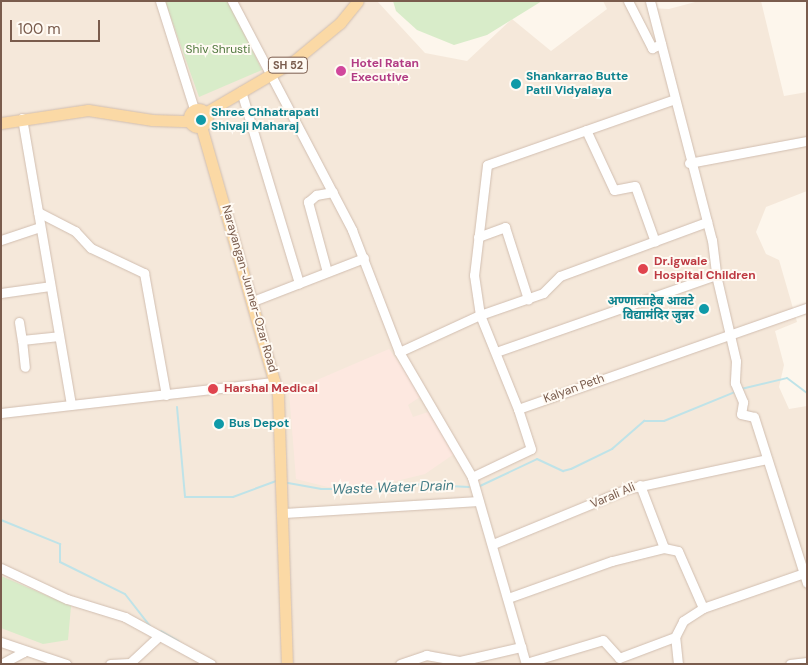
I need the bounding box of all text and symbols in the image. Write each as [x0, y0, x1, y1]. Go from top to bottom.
scale bar [12, 10, 102, 42]
text: 100 m [18, 19, 61, 39]
park label: Shiv Shrusti [186, 43, 250, 57]
road number: SH 52 [267, 56, 309, 74]
place label: Hotel Ratan Executive [351, 57, 419, 85]
marker: Hotel Ratan Executive [335, 65, 347, 77]
place label: Shankarrao Butte Patil Vidyalaya [526, 70, 628, 98]
marker: Shankarrao Butte Patil Vidyalaya [510, 78, 522, 90]
place label: Shree Chhatrapati Shivaji Maharaj [211, 106, 319, 134]
marker: Shree Chhatrapati Shivaji Maharaj [195, 114, 207, 126]
street label: Narayangan-Junner-Ozar Road [218, 204, 280, 374]
place label: Dr.igwale Hospital Children [654, 255, 756, 283]
marker: Dr.igwale Hospital Children [636, 262, 650, 276]
place label: अण्णासाहेब आवटे विद्यामंदिर जुन्नर [607, 295, 694, 323]
marker: अण्णासाहेब आवटे विद्यामंदिर जुन्नर [698, 303, 710, 315]
street label: Kalyan Peth [542, 371, 606, 407]
marker: Harshal Medical [206, 382, 220, 396]
place label: Harshal Medical [224, 382, 318, 396]
place label: Bus Depot [229, 417, 289, 431]
marker: Bus Depot [213, 418, 225, 430]
water label: Waste Water Drain [332, 476, 454, 498]
street label: Varali Ali [588, 480, 638, 512]

